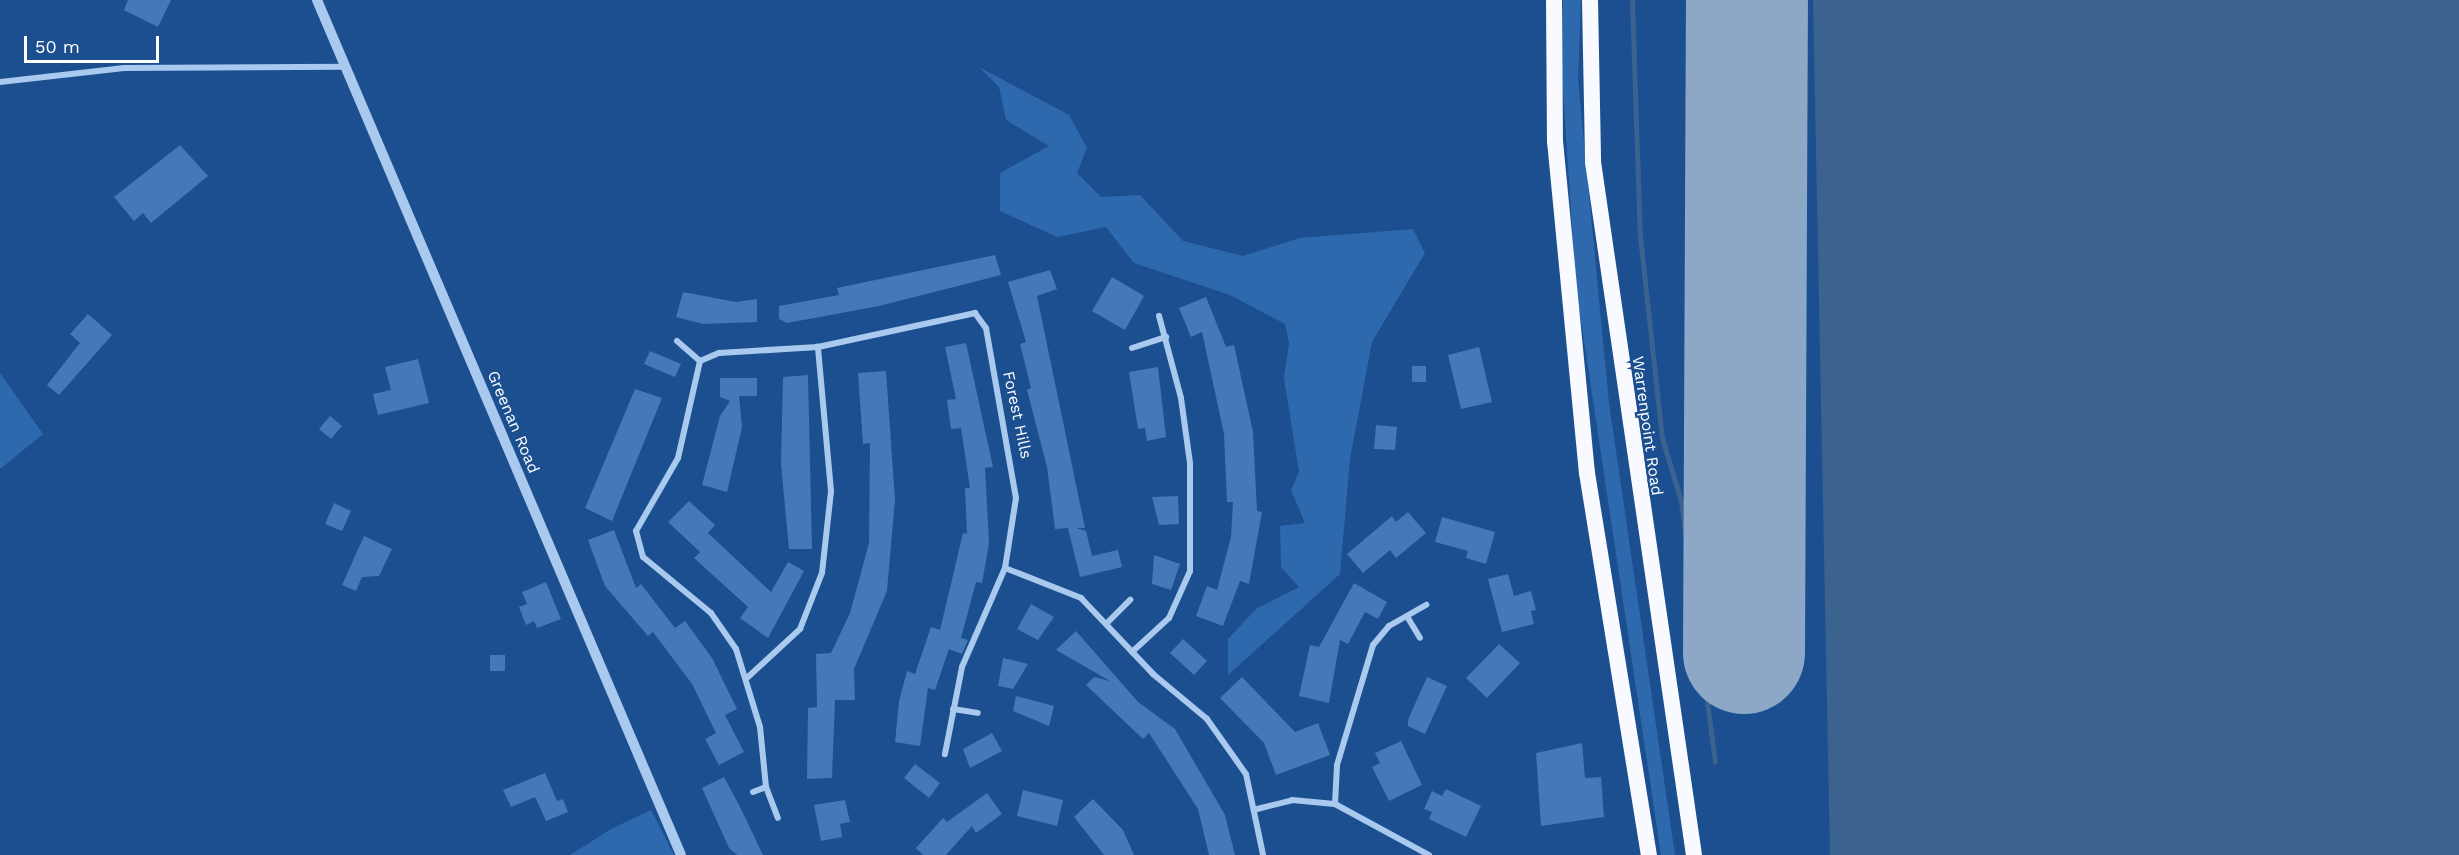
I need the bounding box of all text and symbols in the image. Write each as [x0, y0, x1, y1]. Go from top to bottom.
scale bar [27, 24, 162, 62]
text: 50 m [35, 36, 80, 57]
street label: Warrenpoint Road [1628, 355, 1666, 497]
street label: Greenan Road [483, 368, 543, 476]
street label: Forest Hills [998, 370, 1036, 460]

